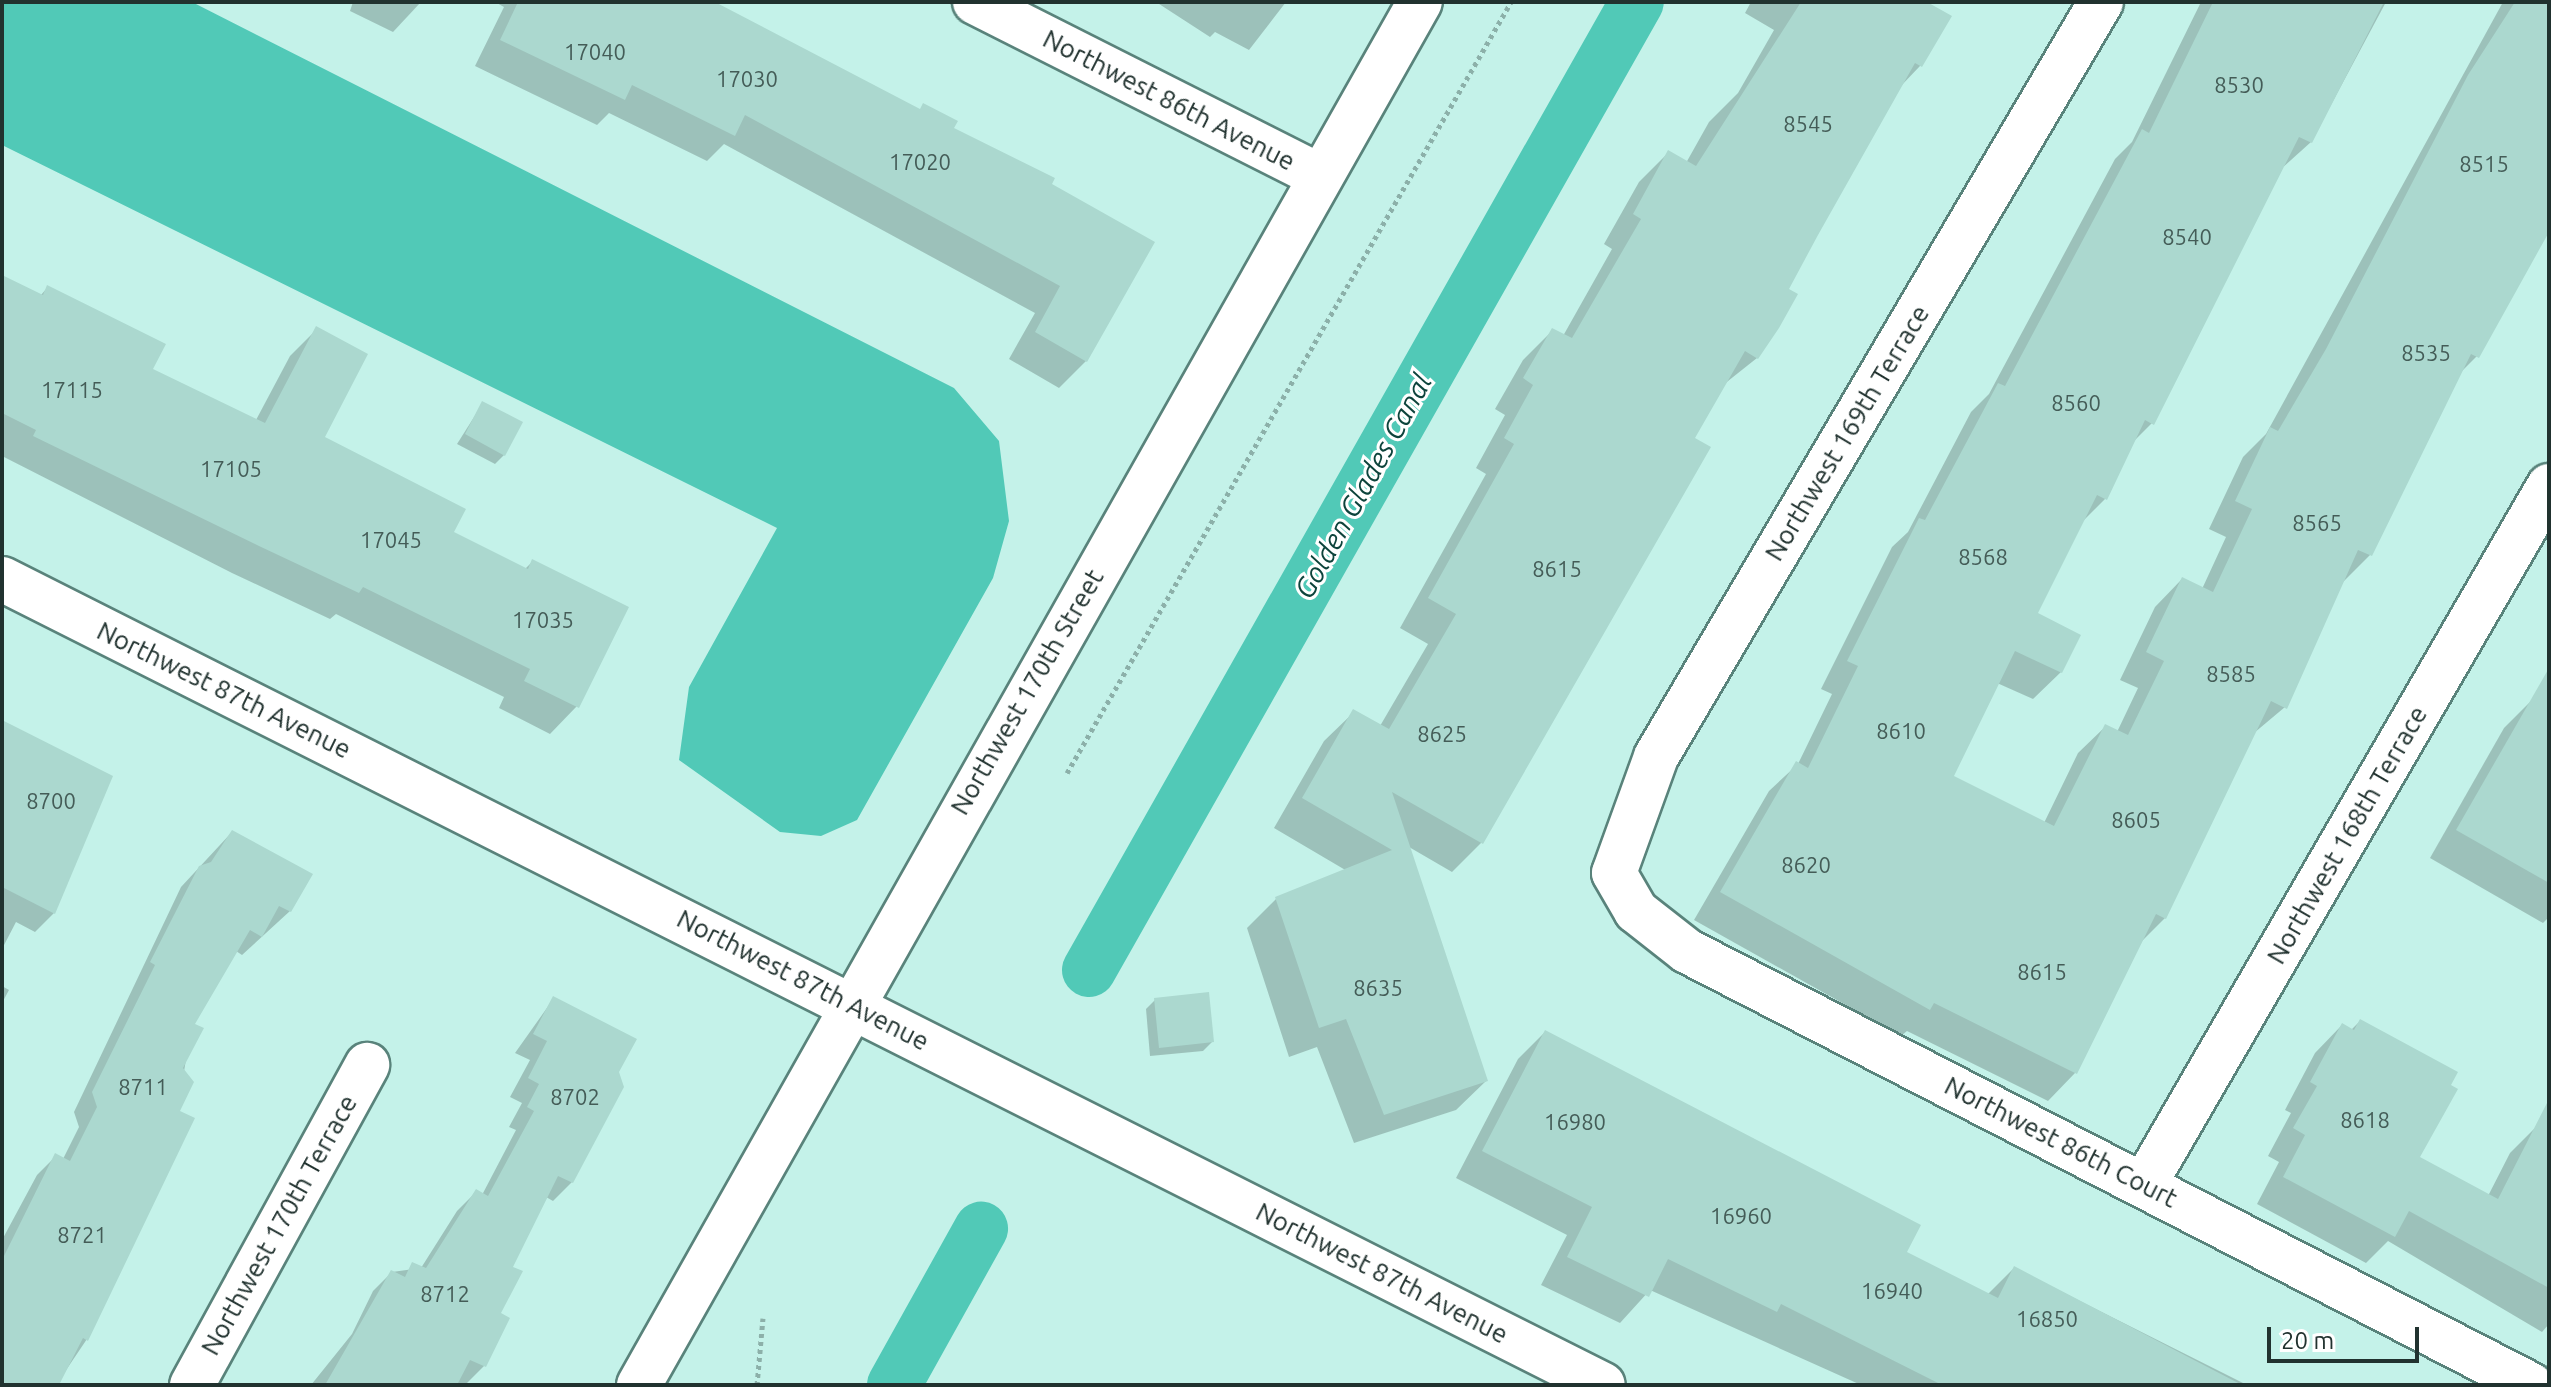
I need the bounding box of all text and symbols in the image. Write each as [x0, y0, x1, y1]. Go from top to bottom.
street label: Northwest 86th Avenue [1038, 23, 1300, 177]
house number: 17040 [564, 39, 626, 65]
house number: 17030 [716, 66, 778, 92]
house number: 8530 [2214, 72, 2264, 98]
house number: 8545 [1783, 111, 1833, 137]
house number: 17020 [889, 149, 951, 175]
house number: 8515 [2459, 151, 2509, 177]
house number: 8540 [2162, 224, 2212, 250]
street label: Northwest 169th Terrace [1758, 300, 1936, 566]
house number: 8535 [2401, 340, 2451, 366]
water label: Golden Glades Canal [1287, 368, 1439, 604]
house number: 17115 [41, 377, 103, 403]
house number: 8560 [2051, 390, 2101, 416]
house number: 17105 [200, 456, 262, 482]
house number: 8565 [2292, 510, 2342, 536]
house number: 17045 [360, 527, 422, 553]
house number: 8568 [1958, 544, 2008, 570]
house number: 8615 [1532, 556, 1582, 582]
street label: Northwest 170th Street [944, 564, 1110, 820]
house number: 17035 [512, 607, 574, 633]
street label: Northwest 87th Avenue [92, 615, 356, 765]
house number: 8585 [2206, 661, 2256, 687]
street label: Northwest 168th Terrace [2260, 700, 2434, 970]
house number: 8610 [1876, 718, 1926, 744]
house number: 8625 [1417, 721, 1467, 747]
house number: 8700 [26, 788, 76, 814]
house number: 8605 [2111, 807, 2161, 833]
house number: 8620 [1781, 852, 1831, 878]
street label: Northwest 87th Avenue [672, 903, 934, 1057]
house number: 8615 [2017, 959, 2067, 985]
house number: 8635 [1353, 975, 1403, 1001]
street label: Northwest 86th Court [1939, 1070, 2183, 1214]
house number: 8711 [118, 1074, 168, 1100]
house number: 8702 [550, 1084, 600, 1110]
street label: Northwest 170th Terrace [194, 1089, 364, 1361]
house number: 8618 [2340, 1107, 2390, 1133]
house number: 16980 [1544, 1109, 1606, 1135]
street label: Northwest 87th Avenue [1251, 1196, 1513, 1350]
house number: 16960 [1710, 1203, 1772, 1229]
house number: 8721 [57, 1222, 107, 1248]
house number: 16940 [1861, 1278, 1923, 1304]
house number: 8712 [420, 1281, 470, 1307]
house number: 16850 [2016, 1306, 2078, 1332]
scale bar [2271, 1311, 2423, 1361]
text: 20 m [2281, 1327, 2334, 1354]

